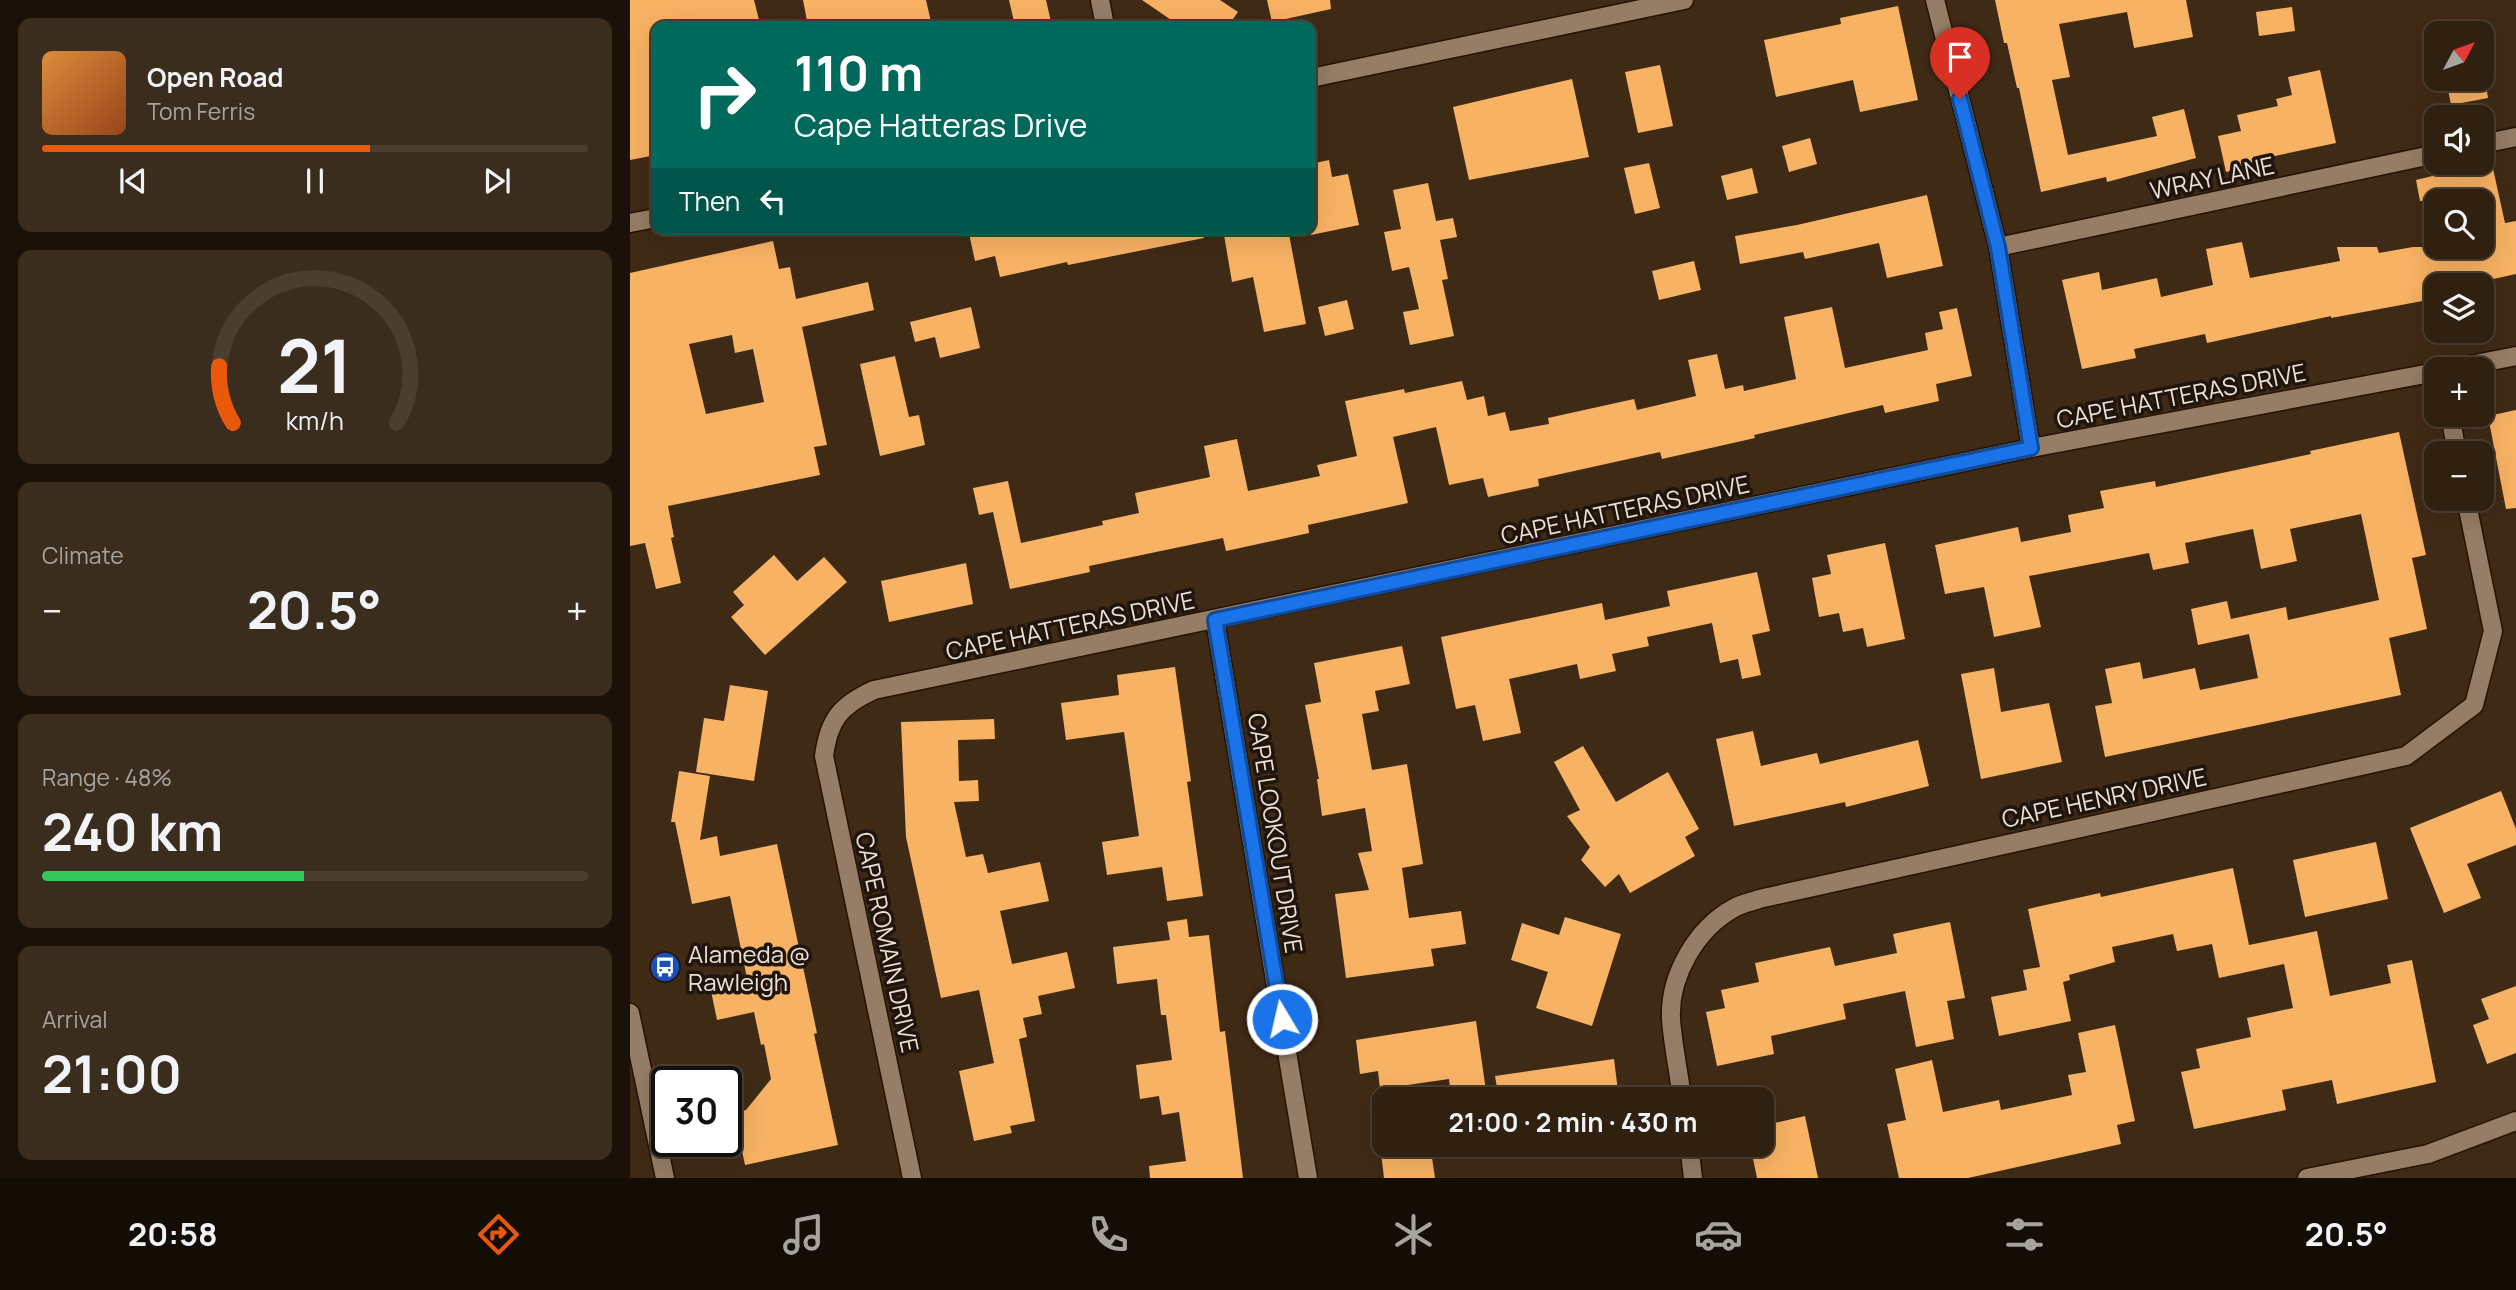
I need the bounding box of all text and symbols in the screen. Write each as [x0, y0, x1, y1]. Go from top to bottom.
north arrow [2424, 21, 2494, 91]
map controls [2424, 21, 2494, 511]
pin [1930, 27, 1990, 99]
icon: arrive [1941, 38, 1979, 76]
text: 110 m [794, 39, 923, 106]
icon: right [679, 49, 770, 140]
text: Open Road [147, 59, 283, 95]
text: Tom Ferris [147, 95, 255, 127]
text: Cape Hatteras Drive [794, 103, 1088, 147]
button: sound [2424, 105, 2494, 175]
street label: WRAY LANE [2147, 148, 2277, 206]
icon: previous [114, 162, 152, 200]
icon: pause [296, 162, 334, 200]
icon: next [478, 162, 516, 200]
icon: left [754, 182, 792, 220]
text: Then [679, 183, 740, 219]
button: search [2424, 189, 2494, 259]
button: layers [2424, 273, 2494, 343]
text: 21 [277, 315, 353, 415]
street label: CAPE HATTERAS DRIVE [2054, 355, 2308, 435]
button: + [2424, 357, 2494, 427]
text: km/h [286, 403, 344, 438]
button: − [2424, 441, 2494, 511]
street label: CAPE HATTERAS DRIVE [1498, 467, 1752, 551]
text: Climate [42, 539, 124, 571]
text: 20.5° [247, 574, 382, 645]
street label: CAPE HATTERAS DRIVE [943, 583, 1197, 667]
text: − [42, 584, 63, 636]
text: + [566, 584, 588, 636]
street label: CAPE LOOKOUT DRIVE [1241, 711, 1311, 955]
street label: CAPE HENRY DRIVE [1999, 759, 2209, 835]
text: Range · 48% [42, 761, 172, 793]
text: 240 km [42, 796, 223, 867]
street label: CAPE ROMAIN DRIVE [849, 829, 927, 1055]
place label: Alameda @ Rawleigh [688, 937, 810, 998]
bus stop icon: Alameda @ Rawleigh [648, 950, 682, 984]
position arrow [1245, 982, 1319, 1056]
text: Arrival [42, 1003, 108, 1035]
text: 21:00 [42, 1038, 182, 1109]
speed limit sign: 30 [651, 1066, 742, 1157]
text: 21:00 · 2 min · 430 m [1449, 1104, 1697, 1140]
icon: directions [474, 1210, 523, 1259]
icon: music [779, 1210, 828, 1259]
icon: phone [1084, 1210, 1133, 1259]
icon: climate [1389, 1210, 1438, 1259]
icon: car [1694, 1210, 1743, 1259]
icon: filters [2000, 1210, 2049, 1259]
text: 20:58 [128, 1212, 218, 1256]
text: 20.5° [2305, 1212, 2388, 1256]

